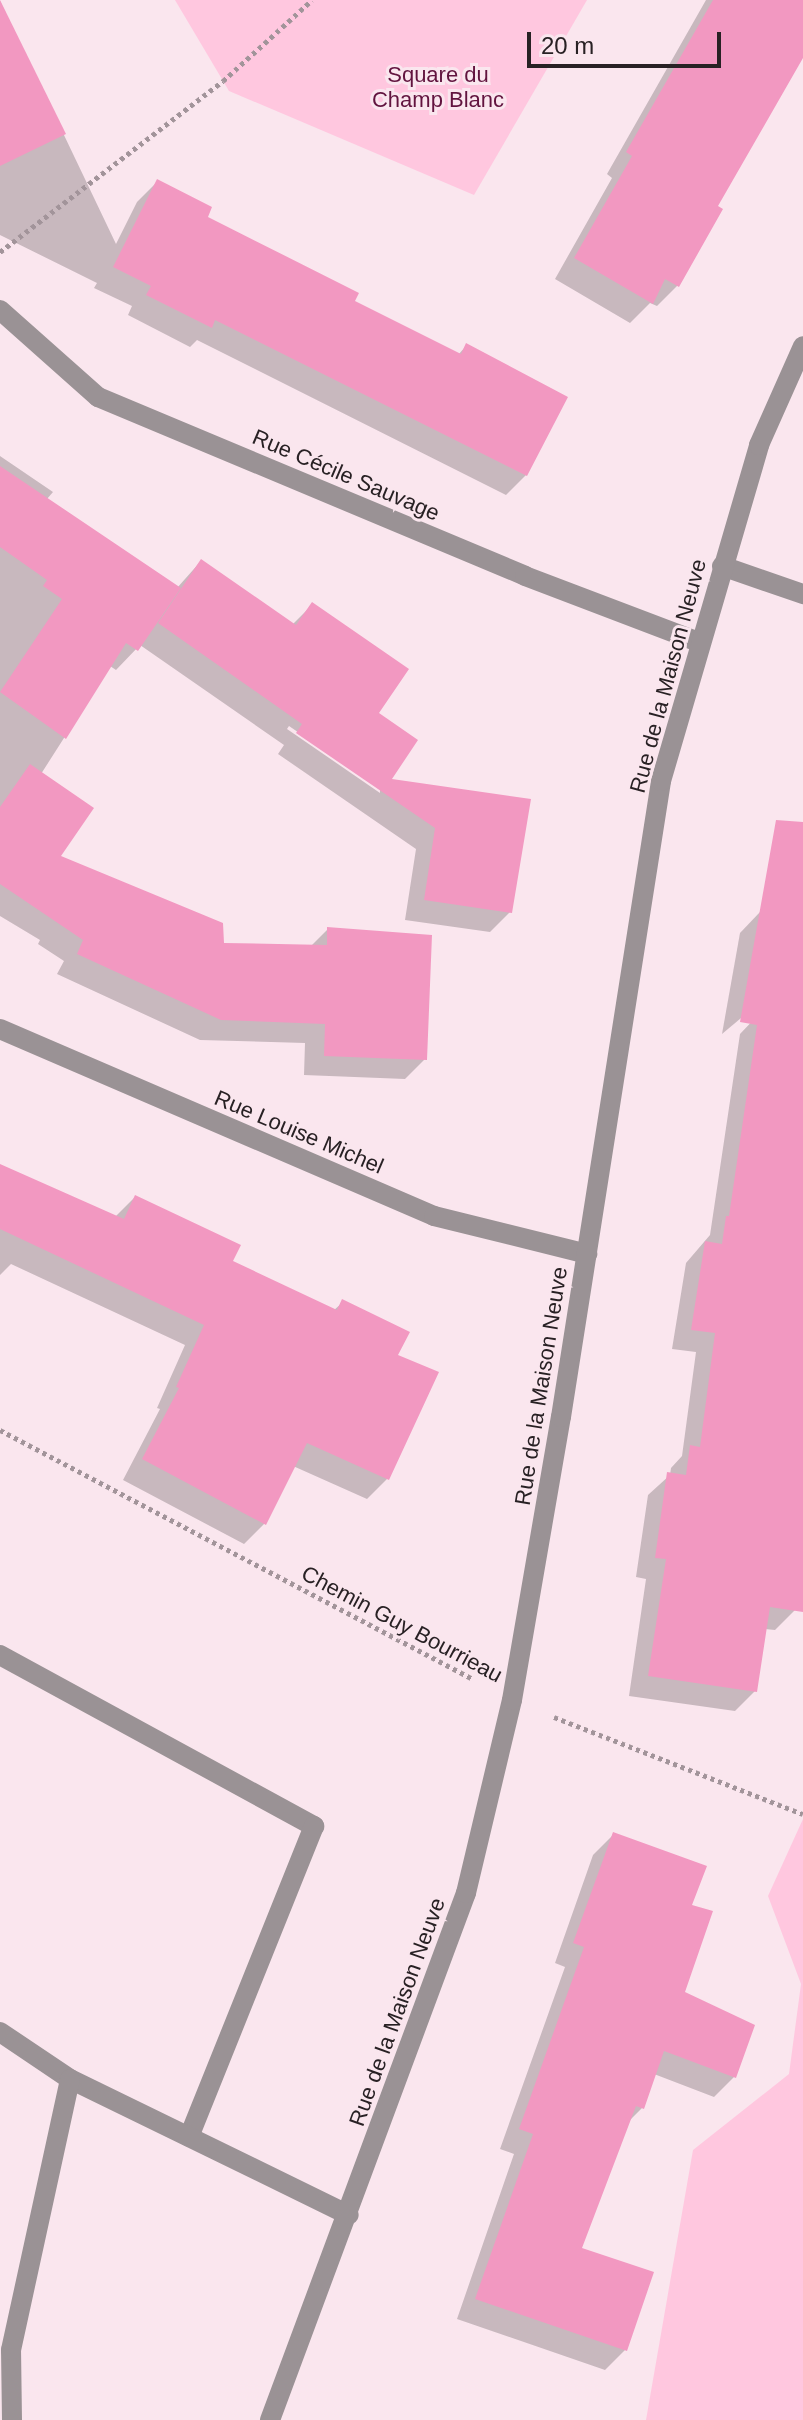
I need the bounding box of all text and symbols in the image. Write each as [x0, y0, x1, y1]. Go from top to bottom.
scale bar [531, 16, 725, 66]
text: 20 m [541, 32, 594, 59]
park label: Square du Champ Blanc [372, 61, 504, 112]
street label: Rue Cécile Sauvage [249, 424, 443, 526]
street label: Rue de la Maison Neuve [624, 556, 712, 796]
street label: Rue Louise Michel [211, 1084, 387, 1180]
street label: Rue de la Maison Neuve [509, 1265, 573, 1507]
street label: Chemin Guy Bourrieau [297, 1560, 507, 1688]
street label: Rue de la Maison Neuve [343, 1894, 451, 2130]

